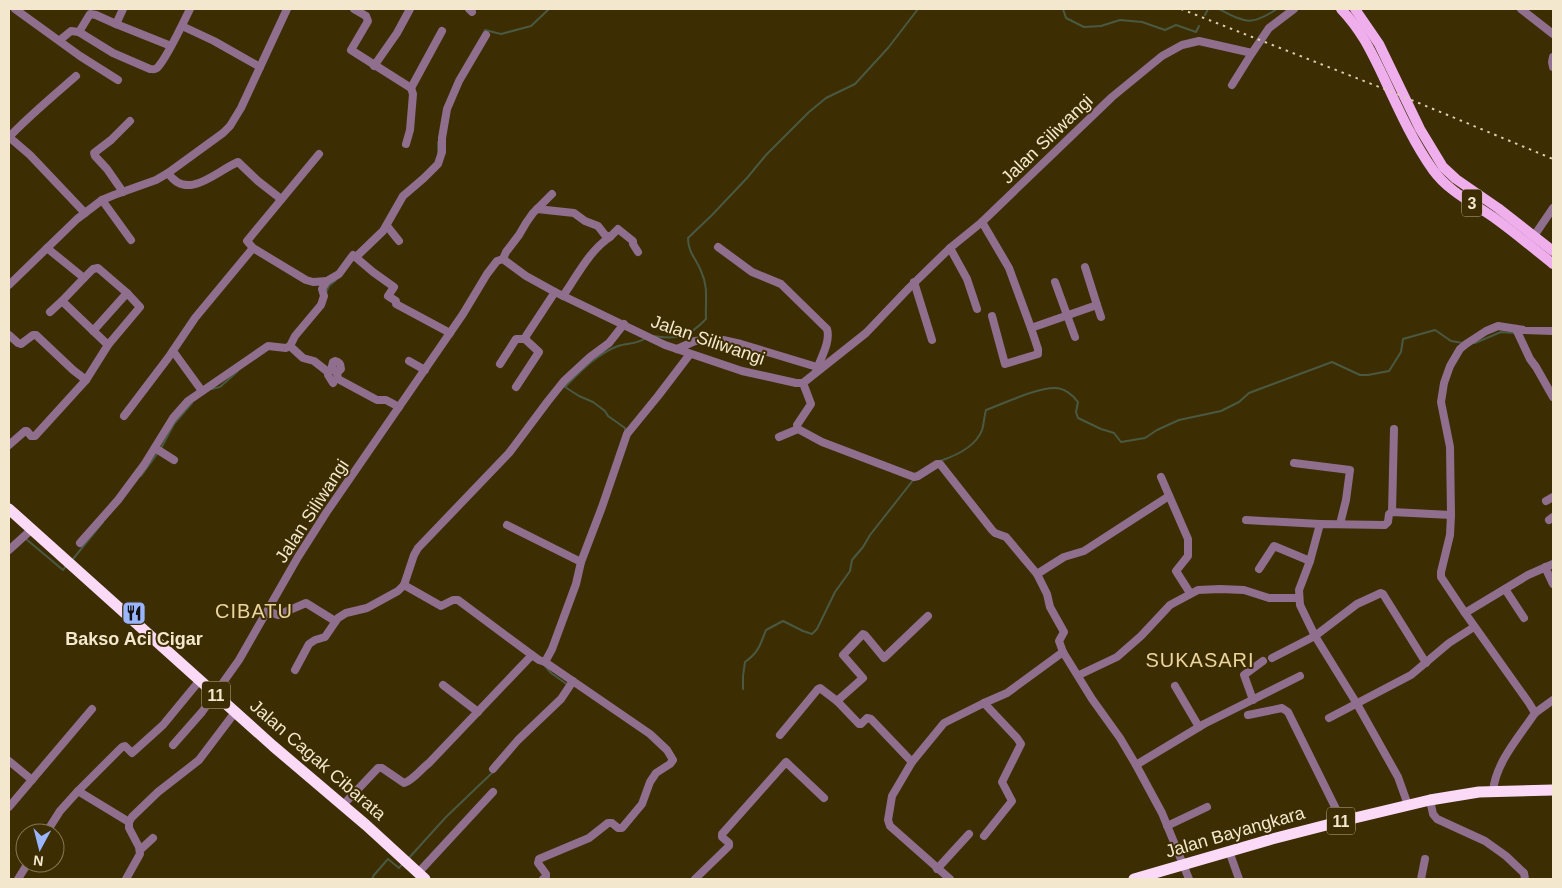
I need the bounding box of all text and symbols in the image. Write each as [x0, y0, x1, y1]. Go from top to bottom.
street label: Jalan Siliwangi [997, 90, 1097, 188]
road number: 3 [1462, 190, 1482, 217]
street label: Jalan Siliwangi [648, 311, 768, 369]
street label: Jalan Siliwangi [271, 456, 353, 566]
restaurant icon: Bakso Aci Cigar [121, 600, 147, 626]
district label: CIBATU [215, 600, 293, 622]
place label: Bakso Aci Cigar [65, 629, 203, 649]
district label: SUKASARI [1145, 649, 1255, 671]
road number: 11 [202, 682, 230, 708]
street label: Jalan Cagak Cibarata [246, 696, 391, 825]
street label: Jalan Bayangkara [1163, 802, 1308, 861]
road number: 11 [1327, 808, 1355, 834]
north arrow [15, 823, 65, 873]
text: N [32, 852, 44, 869]

